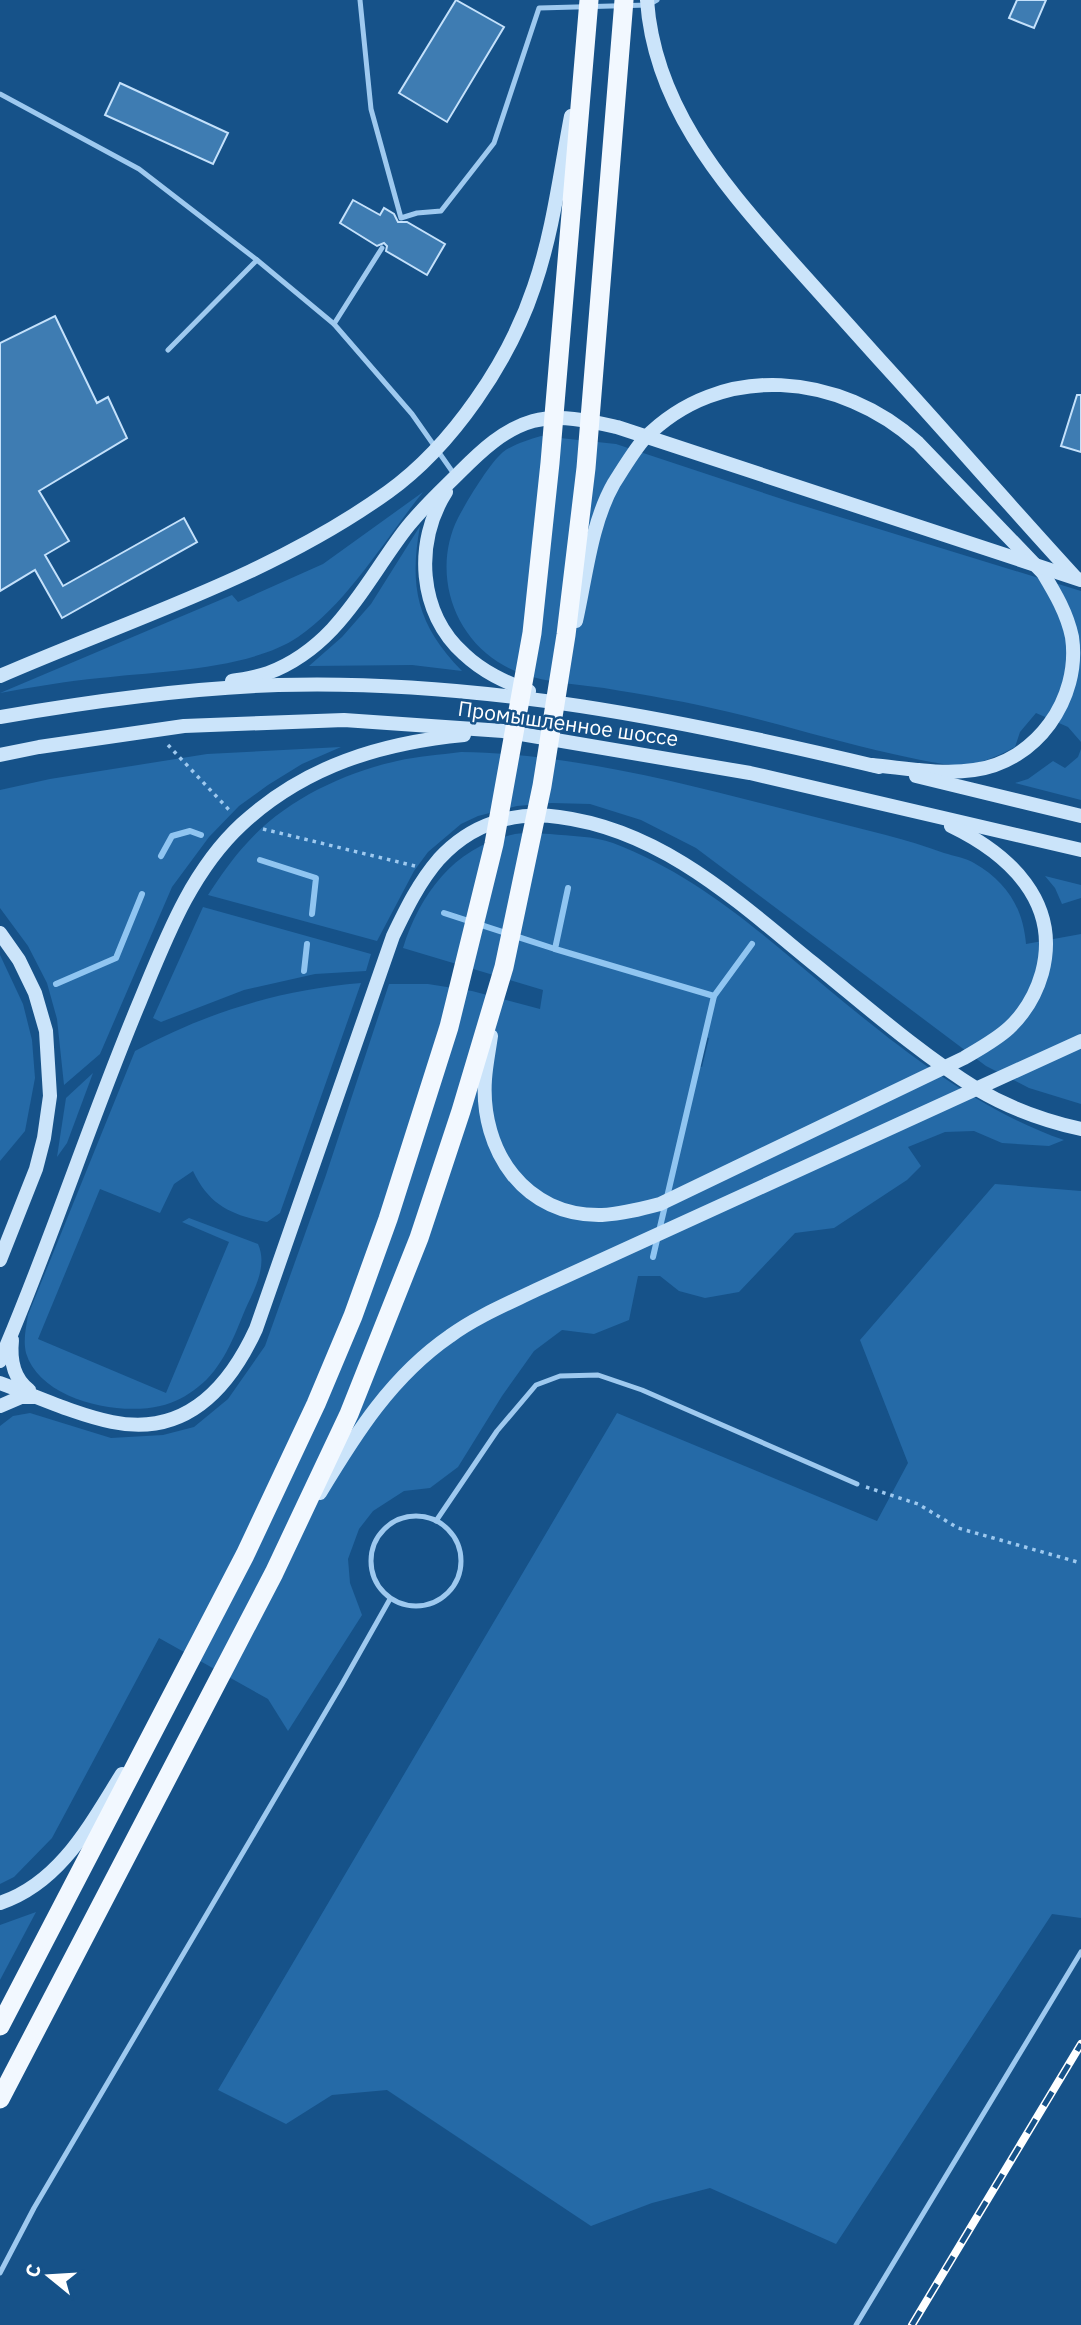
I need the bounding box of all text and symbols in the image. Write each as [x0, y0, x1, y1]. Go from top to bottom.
street label: Промышленное шоссе [456, 694, 680, 752]
north arrow [14, 2241, 84, 2311]
text: С [20, 2261, 46, 2280]

